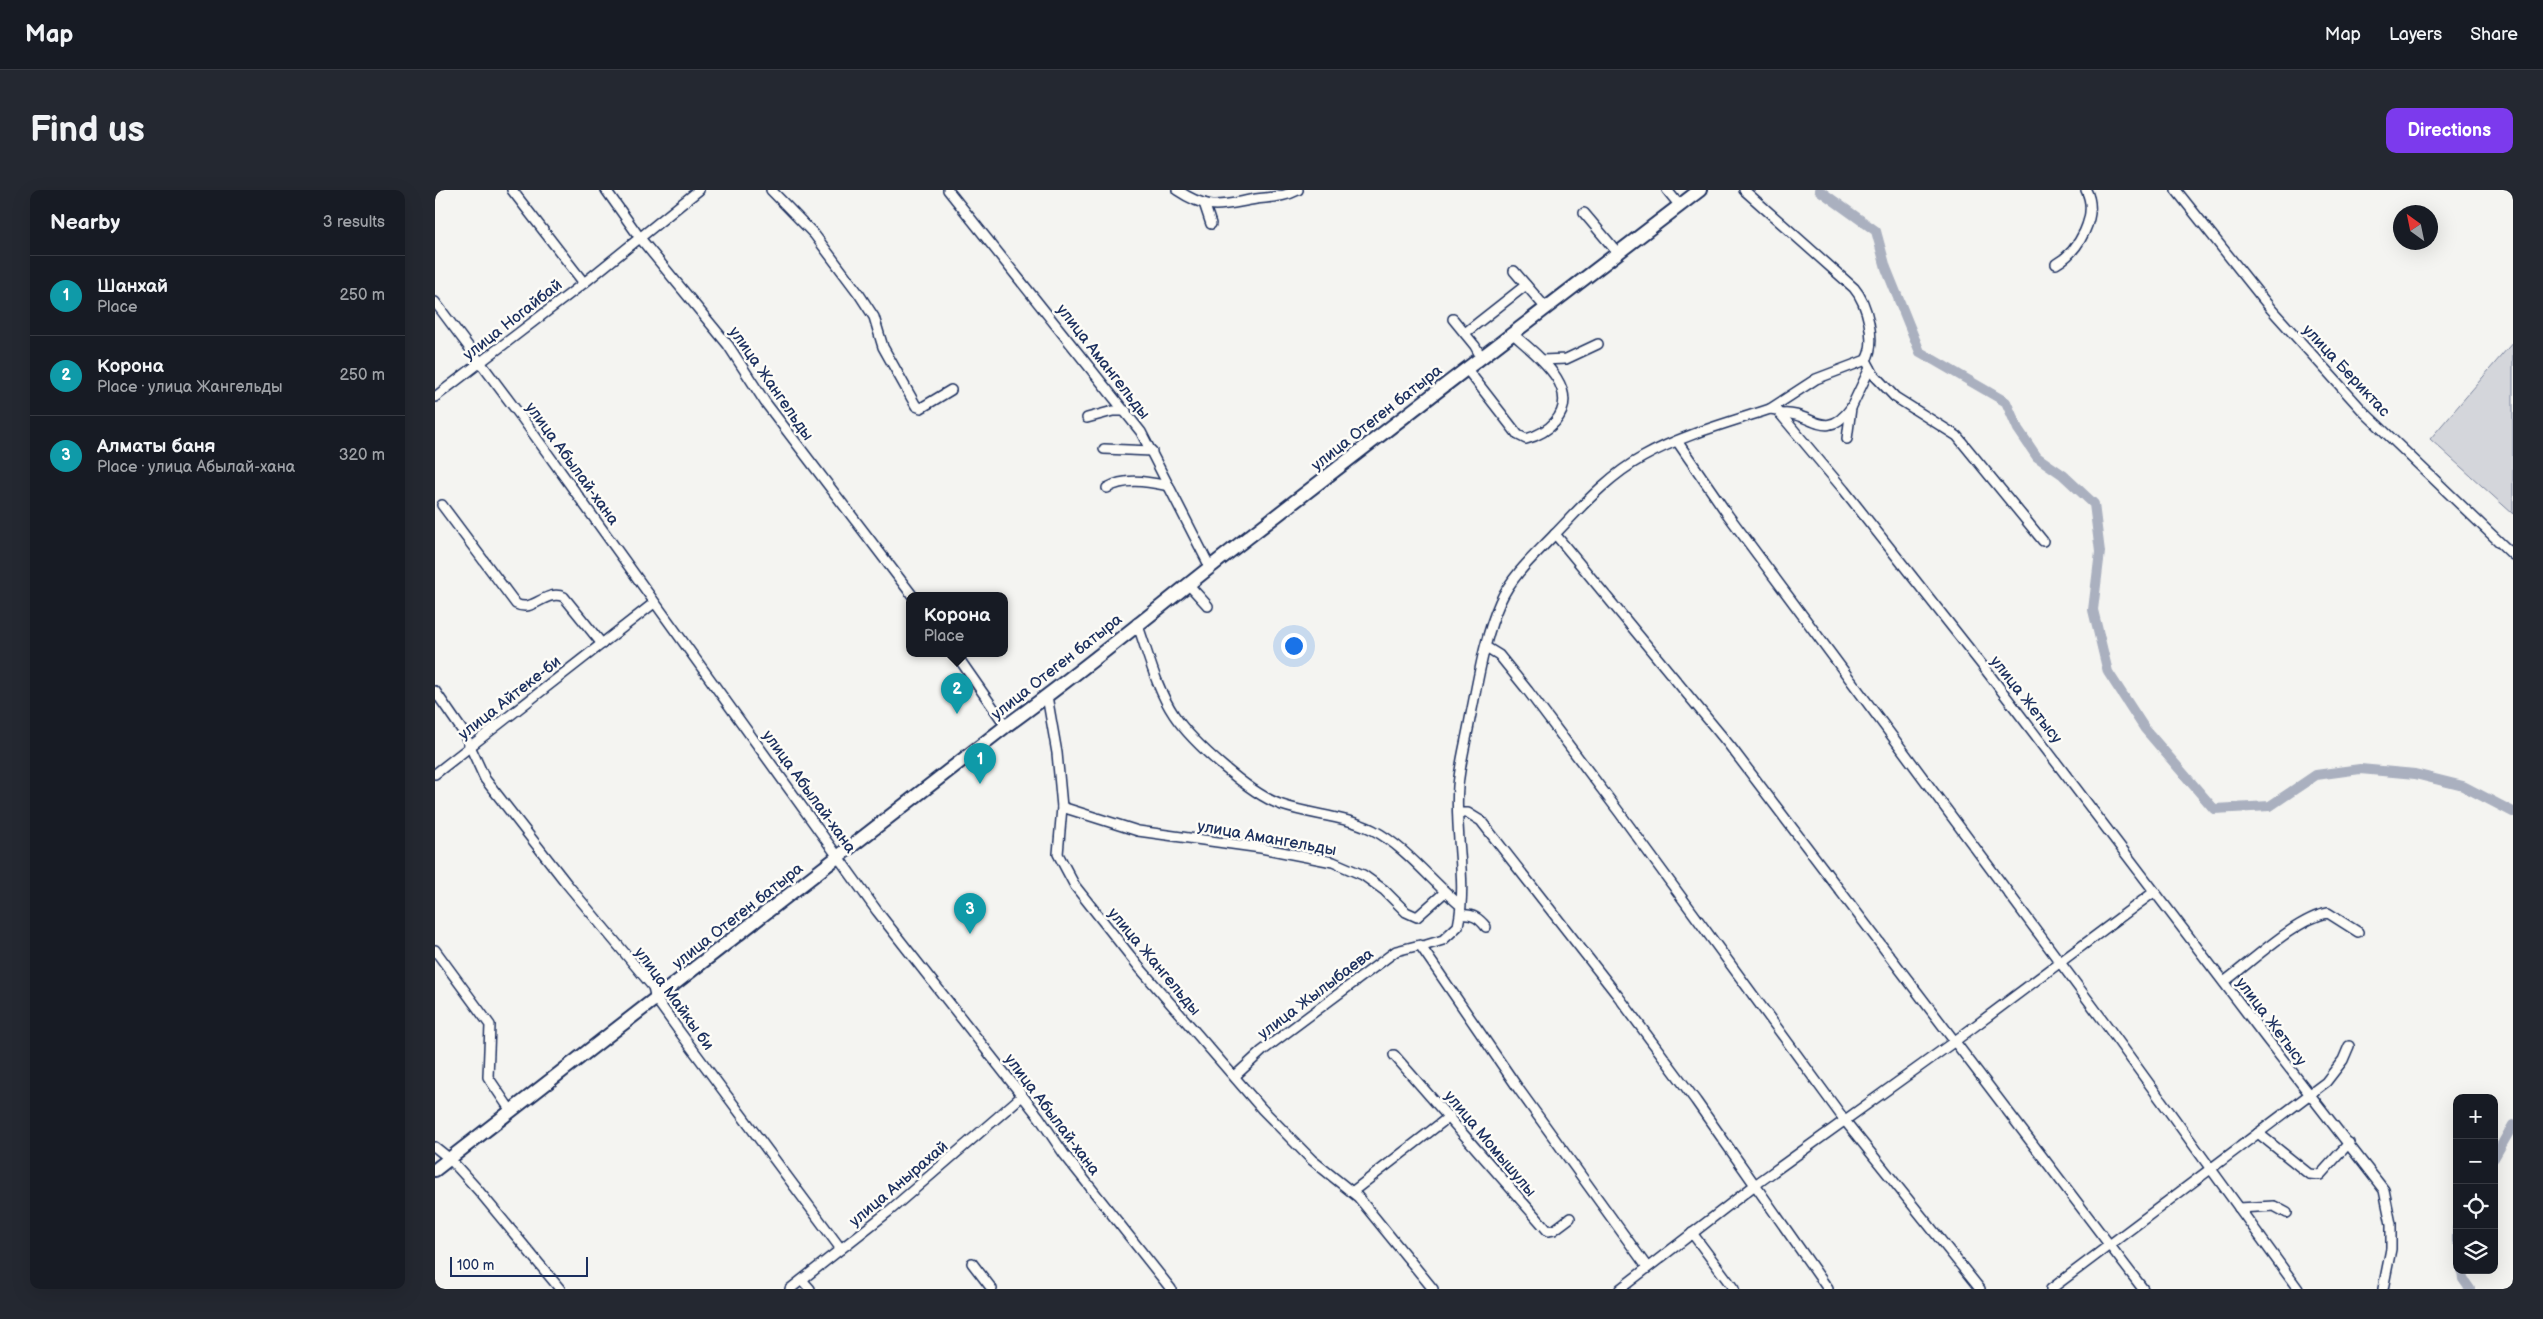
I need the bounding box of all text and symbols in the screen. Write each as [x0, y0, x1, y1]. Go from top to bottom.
text: Map [25, 20, 73, 49]
text: Map [2325, 24, 2361, 45]
text: Layers [2389, 24, 2442, 45]
text: Share [2470, 24, 2518, 45]
button: Directions [2386, 108, 2513, 153]
text: Find us [30, 109, 145, 152]
north arrow [2393, 205, 2438, 250]
text: Nearby [50, 210, 120, 235]
text: 3 results [323, 213, 385, 232]
text: Шанхай [97, 275, 168, 298]
street label: улица Ногайбай [460, 276, 566, 365]
text: 1 [63, 286, 69, 305]
text: 250 m [339, 286, 385, 305]
text: Place [97, 298, 138, 317]
street label: улица Амангельды [1052, 301, 1154, 423]
street label: улица Бериктас [2298, 321, 2394, 421]
street label: улица Жангельды [724, 323, 817, 444]
text: Корона [97, 355, 164, 378]
street label: улица Отеген батыра [1308, 361, 1446, 475]
text: 2 [61, 366, 71, 385]
text: 250 m [339, 366, 385, 385]
text: Place · улица Жангельды [97, 378, 283, 397]
street label: улица Абылай-хана [521, 399, 623, 529]
text: Алматы баня [97, 435, 216, 458]
text: 3 [61, 446, 71, 465]
text: 320 m [339, 446, 385, 465]
text: Place · улица Абылай-хана [97, 458, 295, 477]
popup [906, 592, 1008, 657]
text: Корона [924, 604, 990, 627]
street label: улица Отеген батыра [988, 610, 1126, 724]
text: Place [924, 627, 964, 646]
your location [1281, 633, 1307, 659]
street label: улица Айтеке-би [455, 652, 565, 744]
street label: улица Жетысу [1986, 652, 2066, 748]
pin: 2 [941, 673, 973, 714]
street label: улица Абылай-хана [758, 727, 860, 857]
pin: 1 [964, 743, 996, 784]
street label: улица Амангельды [1196, 817, 1338, 860]
street label: улица Отеген батыра [669, 859, 807, 973]
pin: 3 [954, 893, 986, 934]
street label: улица Жангельды [1103, 904, 1204, 1020]
street label: улица Майкы би [630, 944, 718, 1054]
street label: улица Жылыбаева [1254, 944, 1378, 1044]
street label: улица Жетысу [2231, 974, 2311, 1070]
street label: улица Абылай-хана [1000, 1050, 1104, 1180]
street label: улица Момышулы [1440, 1087, 1540, 1201]
map controls [2453, 1094, 2498, 1274]
button: + [2453, 1094, 2498, 1139]
street label: улица Анырахай [846, 1137, 952, 1231]
button: − [2453, 1139, 2498, 1184]
button: locate [2453, 1184, 2498, 1229]
button: layers [2453, 1229, 2498, 1274]
scale bar [450, 1254, 587, 1277]
text: 100 m [457, 1257, 494, 1274]

